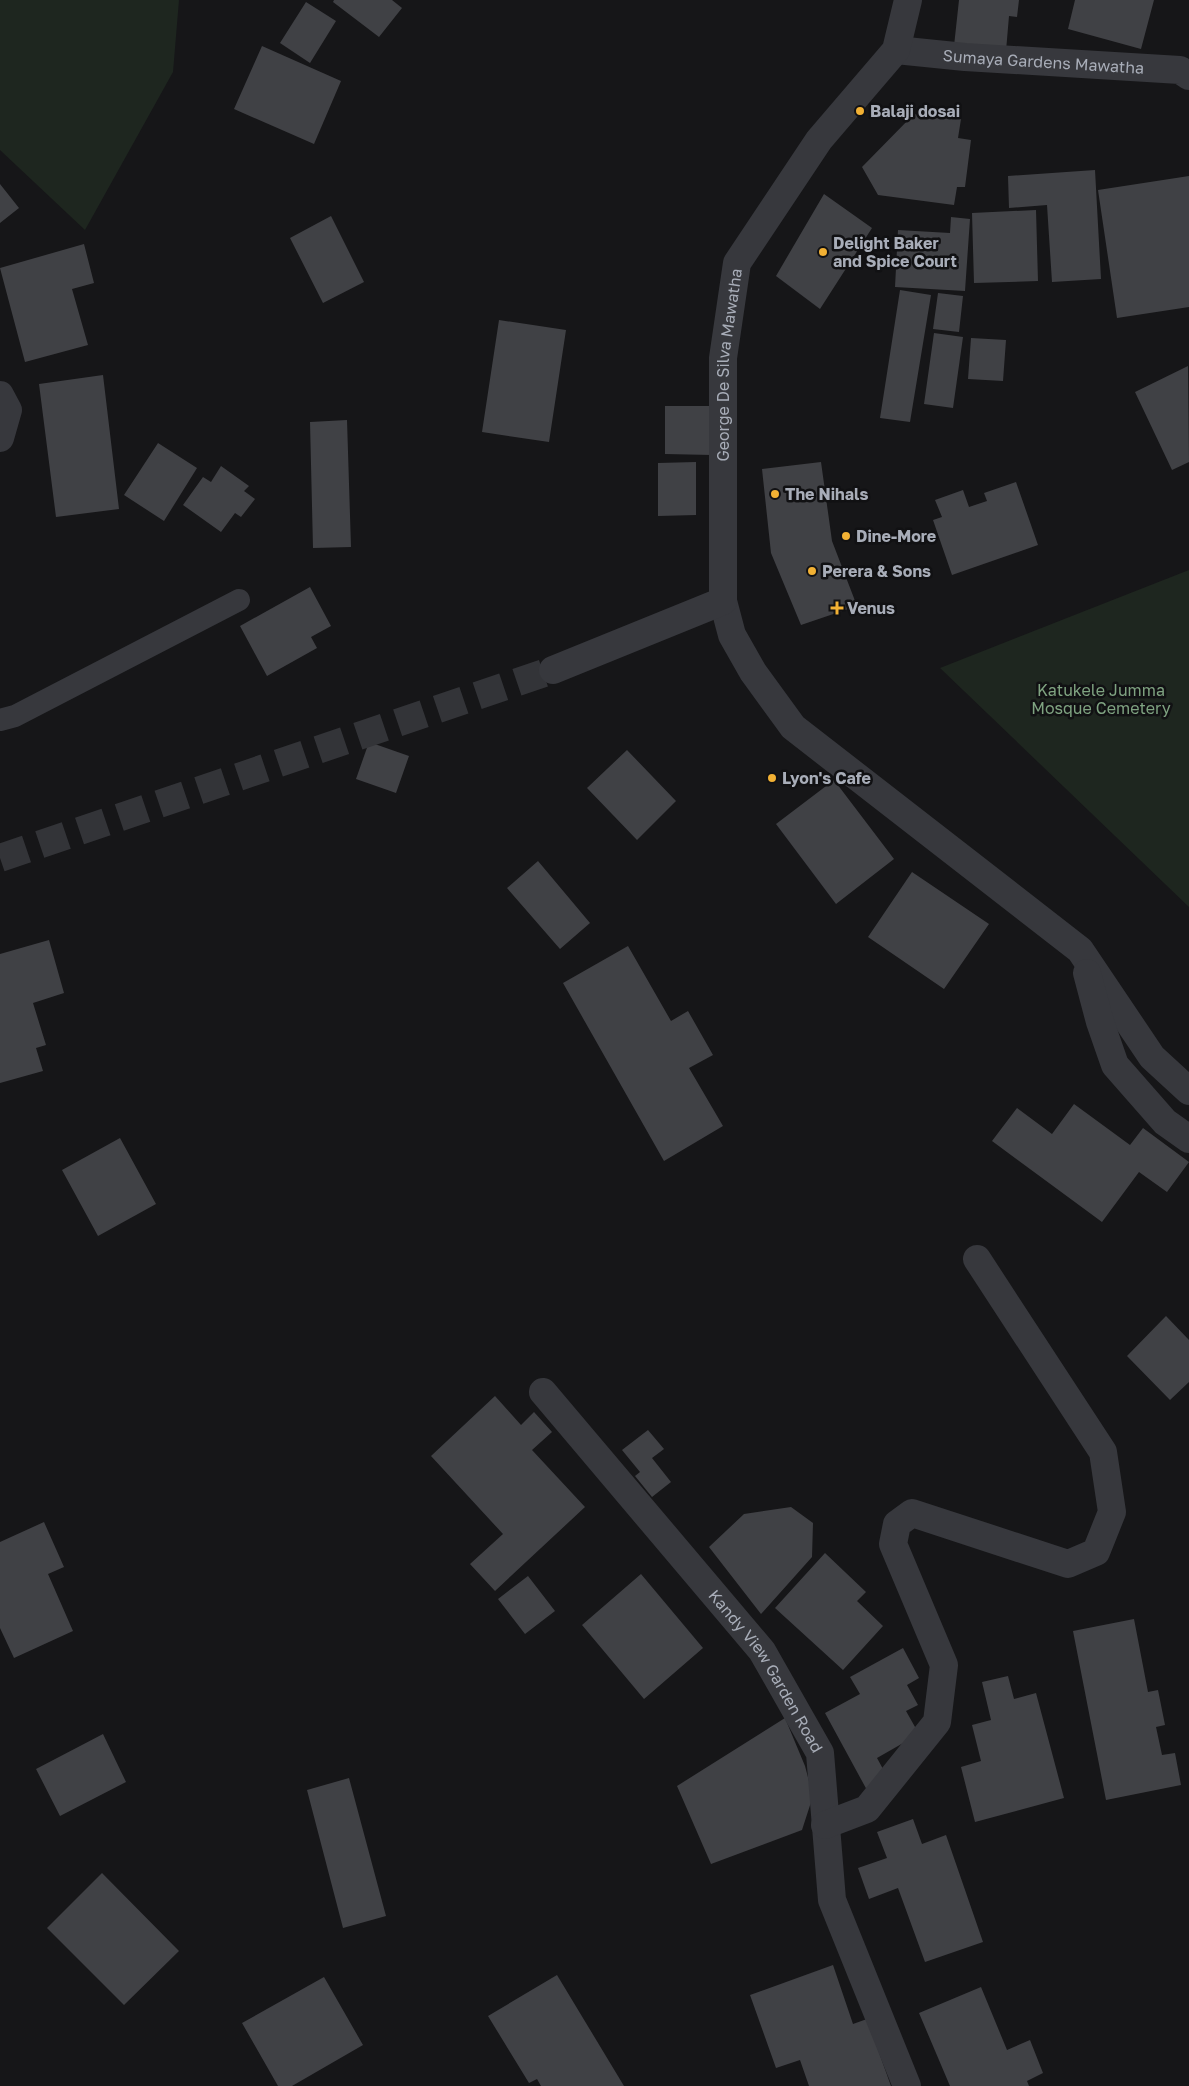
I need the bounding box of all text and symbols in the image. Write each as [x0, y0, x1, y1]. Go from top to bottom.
street label: Sumaya Gardens Mawatha [942, 45, 1145, 78]
place label: Balaji dosai [870, 101, 960, 121]
marker: Balaji dosai [854, 105, 866, 117]
place label: Delight Baker and Spice Court [833, 233, 957, 271]
marker: Delight Baker and Spice Court [817, 246, 829, 258]
street label: George De Silva Mawatha [713, 267, 746, 462]
place label: The Nihals [785, 484, 868, 504]
marker: The Nihals [769, 488, 781, 500]
place label: Dine-More [856, 526, 936, 546]
marker: Dine-More [840, 530, 852, 542]
place label: Perera & Sons [822, 561, 931, 581]
marker: Perera & Sons [806, 565, 818, 577]
place label: Venus [847, 598, 895, 618]
marker: Venus [831, 602, 843, 614]
park label: Katukele Jumma Mosque Cemetery [1031, 680, 1171, 718]
place label: Lyon's Cafe [782, 768, 871, 788]
marker: Lyon's Cafe [766, 772, 778, 784]
street label: Kandy View Garden Road [704, 1585, 828, 1756]

